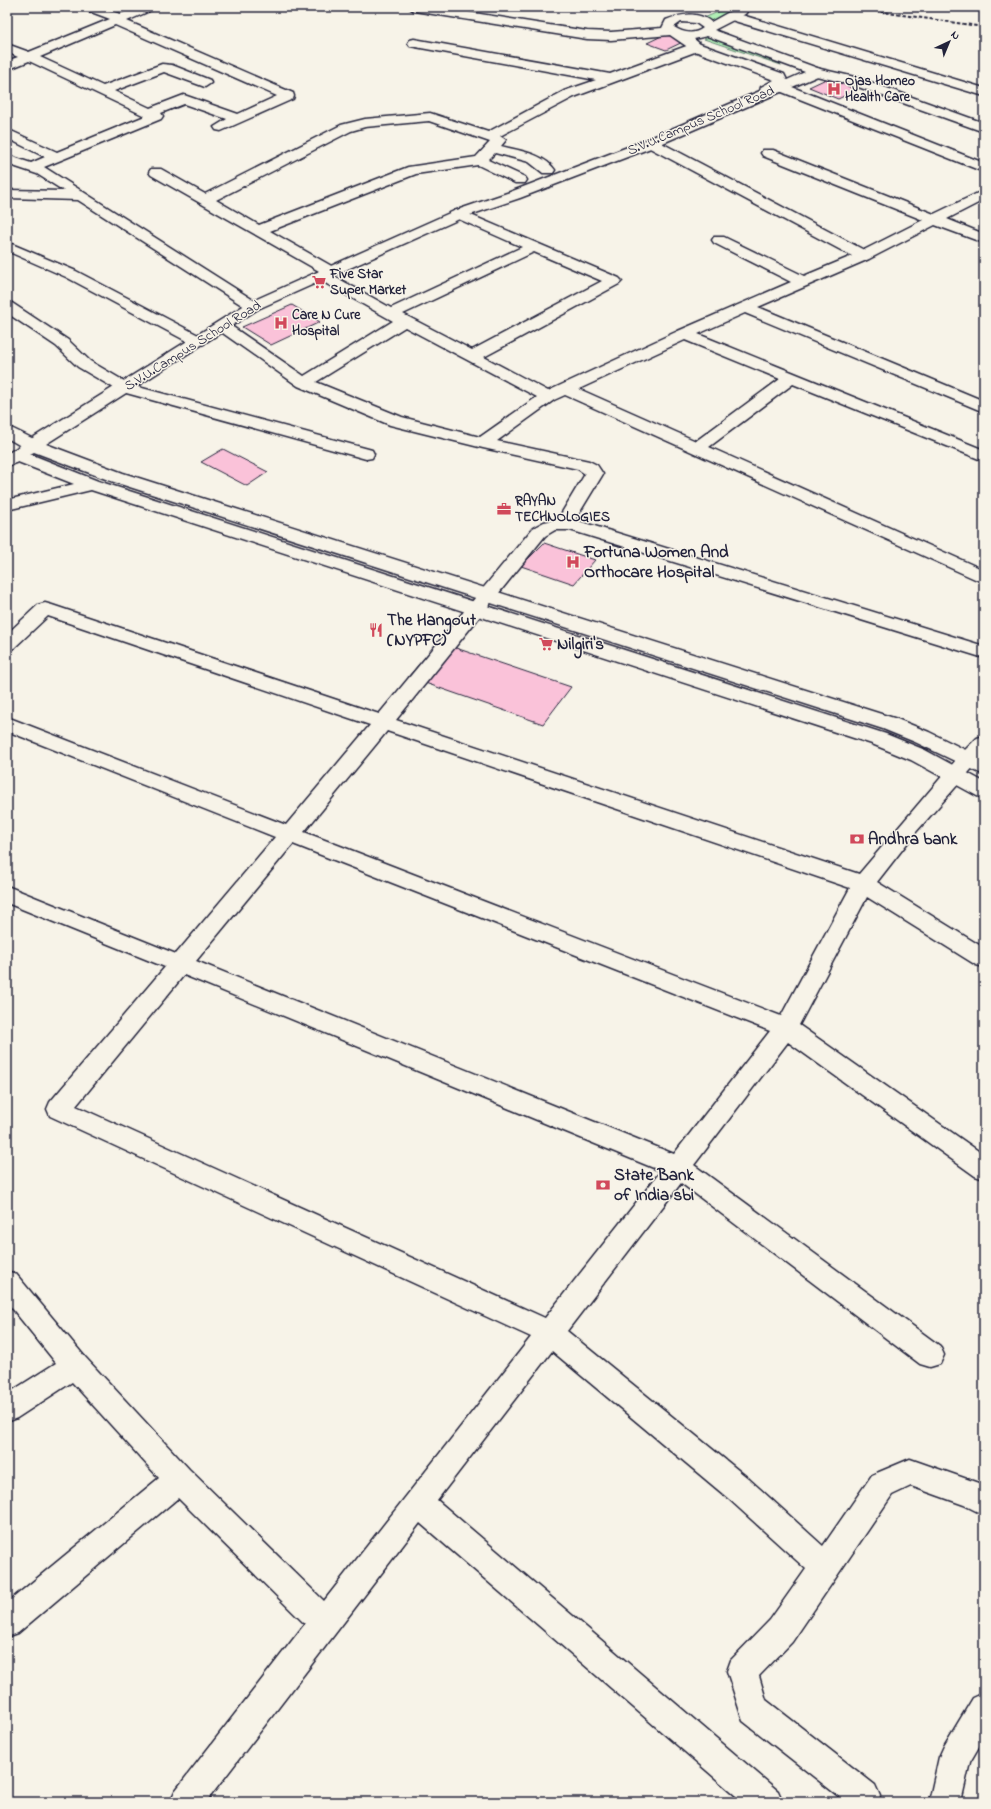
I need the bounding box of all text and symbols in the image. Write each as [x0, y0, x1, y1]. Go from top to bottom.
north arrow [929, 22, 969, 62]
text: N [947, 27, 963, 44]
place label: Ojas Homeo Health Care [845, 71, 915, 108]
street label: S.V.U.Campus School Road [624, 80, 778, 161]
hospital icon: Ojas Homeo Health Care [826, 81, 842, 97]
place label: Five Star Super Market [329, 264, 406, 301]
supermarket icon: Five Star Super Market [311, 274, 327, 290]
street label: S.V.U.Campus School Road [121, 295, 265, 397]
place label: Care N Cure Hospital [292, 305, 361, 342]
hospital icon: Care N Cure Hospital [273, 315, 289, 331]
place label: RAYAN TECHNOLOGIES [514, 491, 610, 528]
office icon: RAYAN TECHNOLOGIES [496, 501, 512, 517]
place label: Fortuna Women And Orthocare Hospital [583, 540, 729, 585]
hospital icon: Fortuna Women And Orthocare Hospital [565, 554, 581, 570]
place label: The Hangout (NYPFC) [387, 608, 476, 653]
restaurant icon: The Hangout (NYPFC) [368, 622, 384, 638]
place label: Nilgiri's [557, 632, 604, 659]
supermarket icon: Nilgiri's [538, 636, 554, 652]
place label: Andhra bank [868, 827, 958, 852]
bank icon: Andhra bank [849, 831, 865, 847]
place label: State Bank of India sbi [614, 1163, 694, 1208]
bank icon: State Bank of India sbi [595, 1177, 611, 1193]

